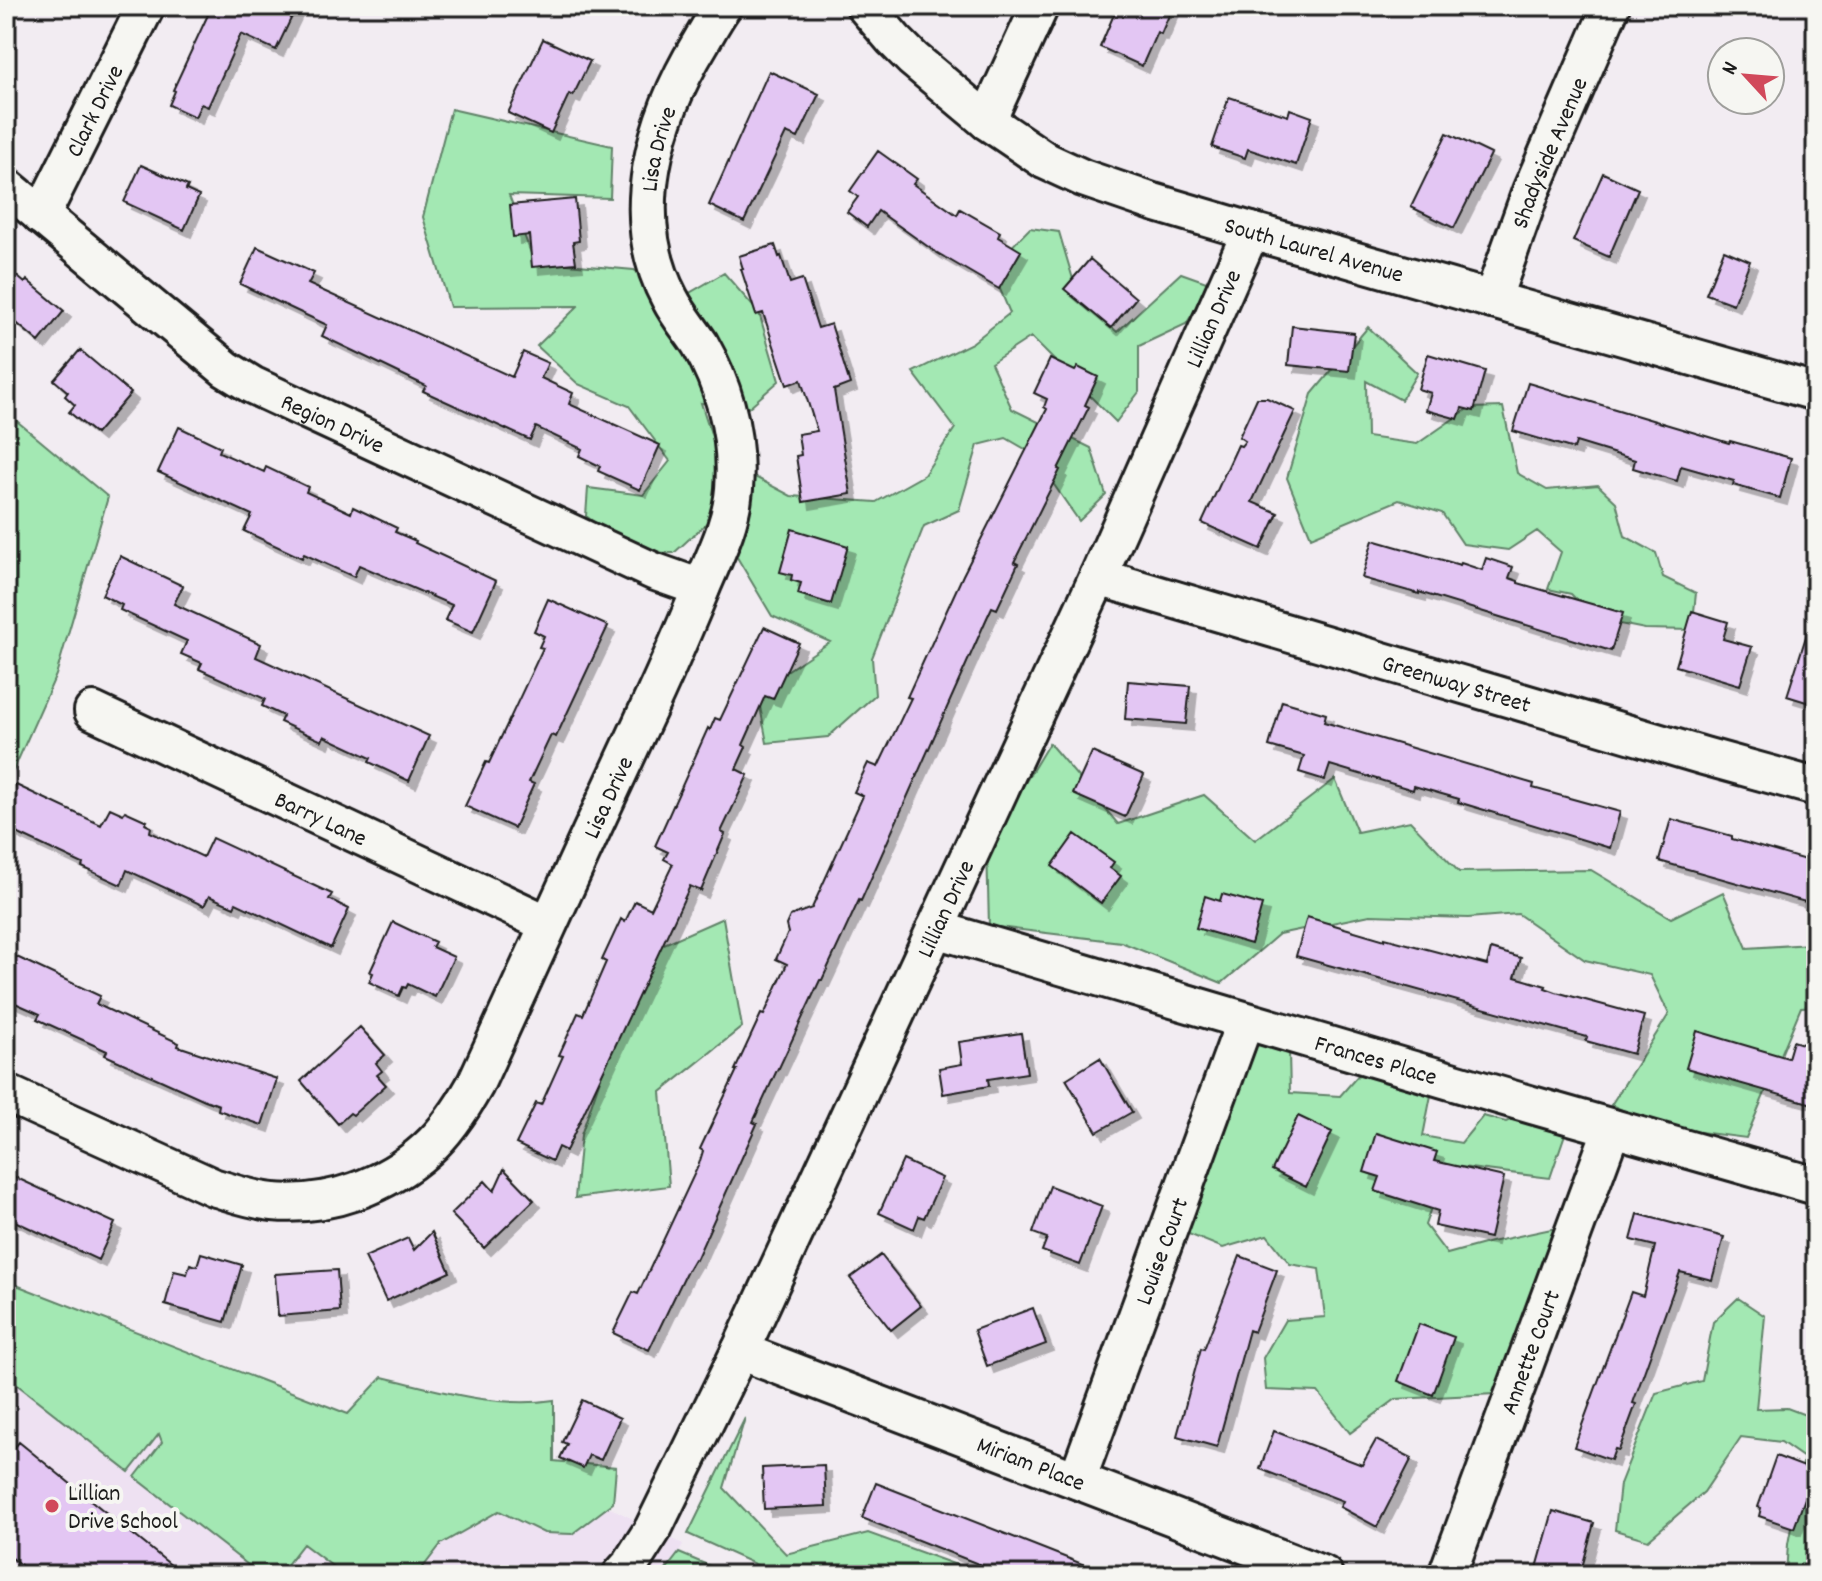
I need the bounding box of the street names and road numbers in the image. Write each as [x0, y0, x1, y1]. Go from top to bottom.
street label: Clark Drive [59, 60, 134, 164]
street label: Shadyside Avenue [1505, 73, 1598, 234]
street label: Lisa Drive [634, 102, 687, 193]
street label: South Laurel Avenue [1220, 210, 1407, 294]
street label: Lillian Drive [1179, 265, 1252, 374]
street label: Region Drive [274, 387, 389, 464]
street label: Greenway Street [1377, 648, 1534, 724]
street label: Lisa Drive [576, 751, 644, 845]
street label: Barry Lane [268, 784, 372, 857]
street label: Lillian Drive [910, 855, 985, 964]
street label: Frances Place [1310, 1028, 1441, 1096]
street label: Louise Court [1128, 1193, 1199, 1310]
street label: Annette Court [1494, 1286, 1571, 1420]
street label: Miriam Place [971, 1429, 1089, 1502]

